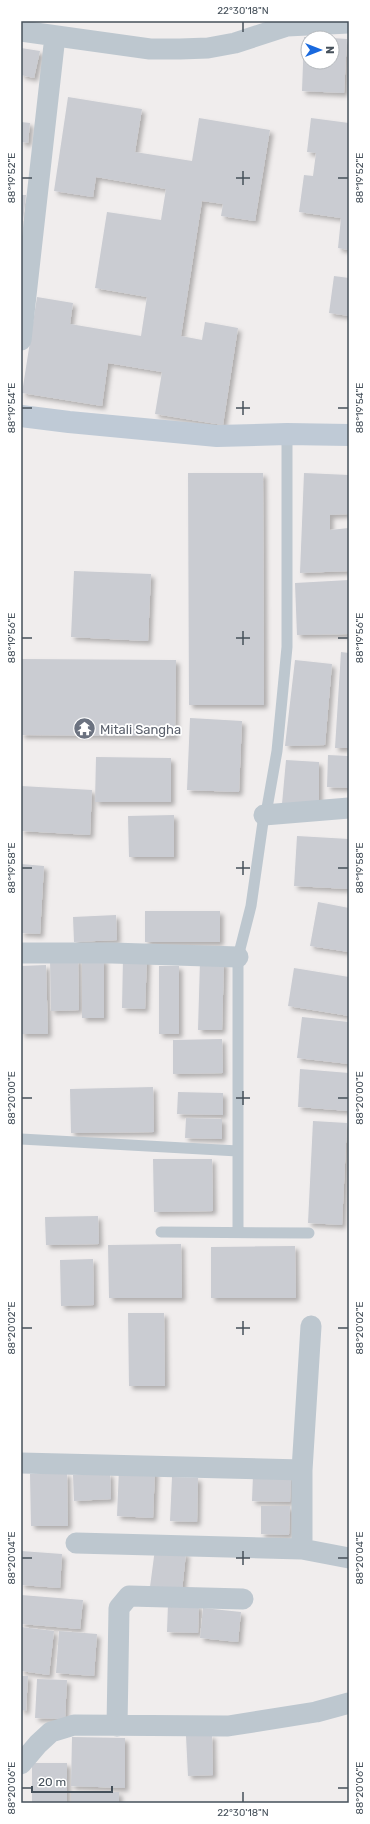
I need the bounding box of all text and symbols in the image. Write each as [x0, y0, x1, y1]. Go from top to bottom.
text: 22°30'18"N [217, 5, 269, 17]
north arrow [300, 30, 340, 70]
text: N [323, 46, 336, 54]
text: 88°19'52"E [6, 153, 18, 203]
text: 88°19'52"E [354, 153, 366, 203]
text: 88°19'54"E [6, 383, 18, 433]
text: 88°19'54"E [354, 383, 366, 433]
text: 88°19'56"E [6, 613, 18, 663]
text: 88°19'56"E [354, 613, 366, 663]
temple icon: Mitali Sangha [71, 716, 97, 742]
place label: Mitali Sangha [100, 722, 181, 738]
text: 88°19'58"E [6, 842, 18, 894]
text: 88°19'58"E [354, 842, 366, 894]
text: 88°20'00"E [6, 1071, 18, 1125]
text: 88°20'00"E [354, 1071, 366, 1125]
text: 88°20'02"E [6, 1301, 18, 1355]
text: 88°20'02"E [354, 1301, 366, 1355]
text: 88°20'04"E [6, 1531, 18, 1585]
text: 88°20'04"E [354, 1531, 366, 1585]
text: 88°20'06"E [6, 1762, 18, 1814]
text: 88°20'06"E [354, 1762, 366, 1814]
scale bar [32, 1768, 112, 1794]
text: 20 m [38, 1775, 66, 1789]
text: 22°30'18"N [217, 1807, 269, 1819]

